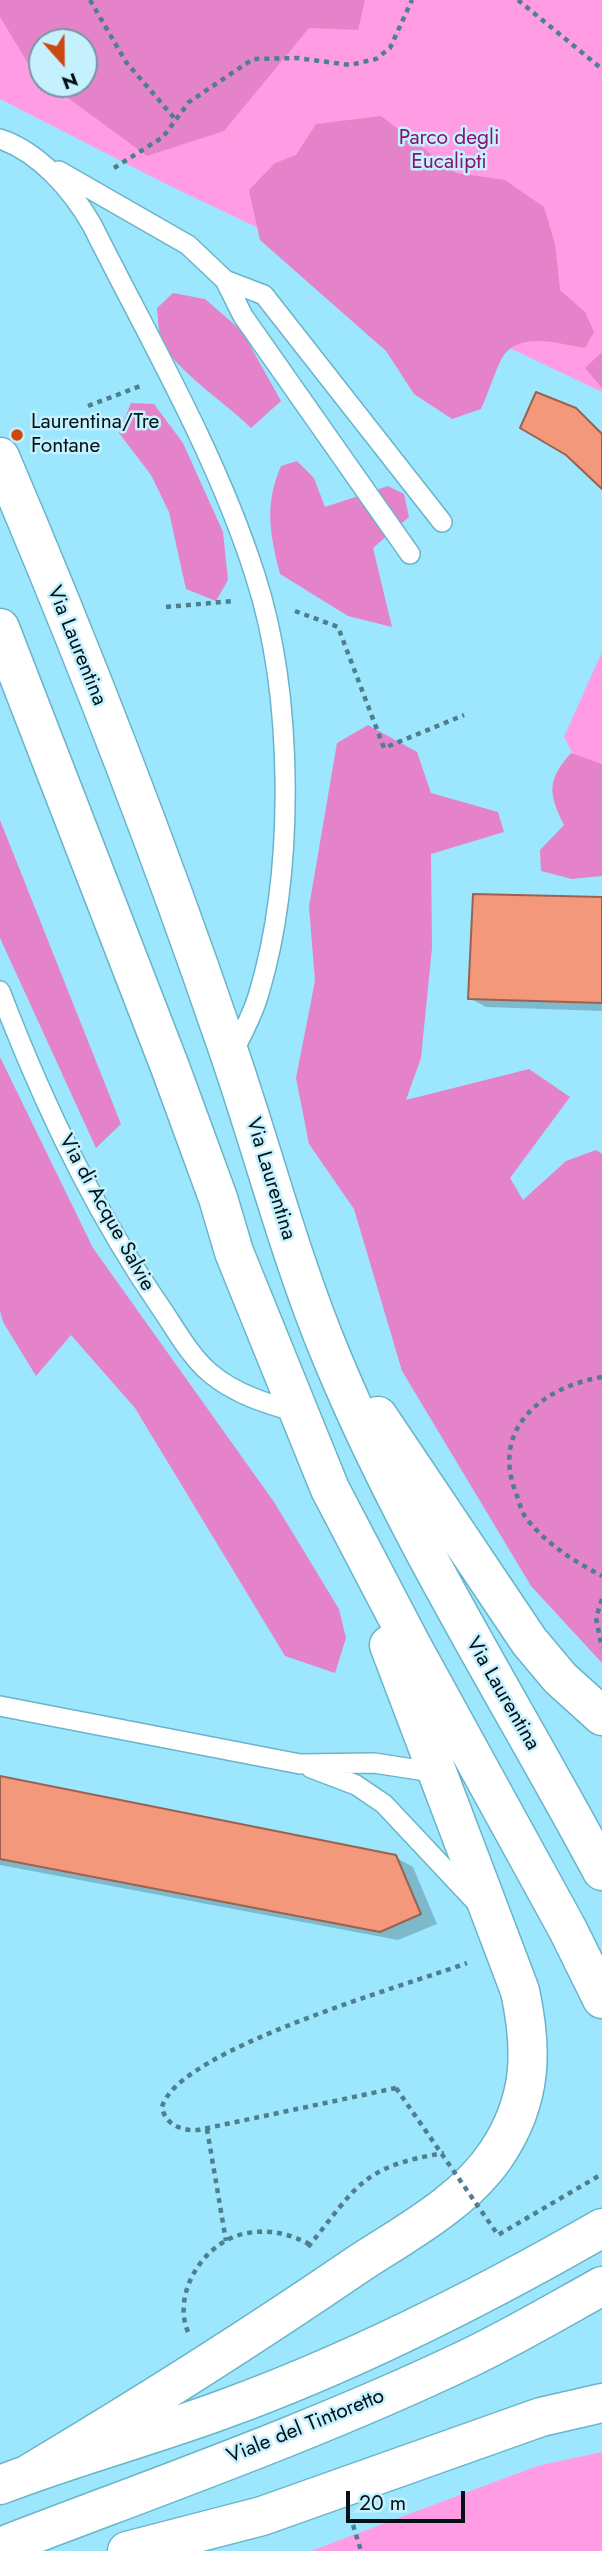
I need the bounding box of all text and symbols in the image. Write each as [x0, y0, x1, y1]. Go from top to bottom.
north arrow [28, 28, 98, 98]
text: N [58, 66, 82, 97]
park label: Parco degli Eucalipti [399, 126, 499, 176]
place label: Laurentina/Tre Fontane [31, 410, 159, 460]
marker: Laurentina/Tre Fontane [9, 427, 25, 443]
street label: Via Laurentina [41, 583, 111, 709]
street label: Via Laurentina [239, 1115, 301, 1243]
street label: Via di Acque Salvie [52, 1130, 160, 1296]
street label: Via Laurentina [459, 1633, 545, 1755]
street label: Viale del Tintoretto [224, 2384, 388, 2470]
scale bar [350, 2478, 469, 2522]
text: 20 m [359, 2488, 406, 2518]

